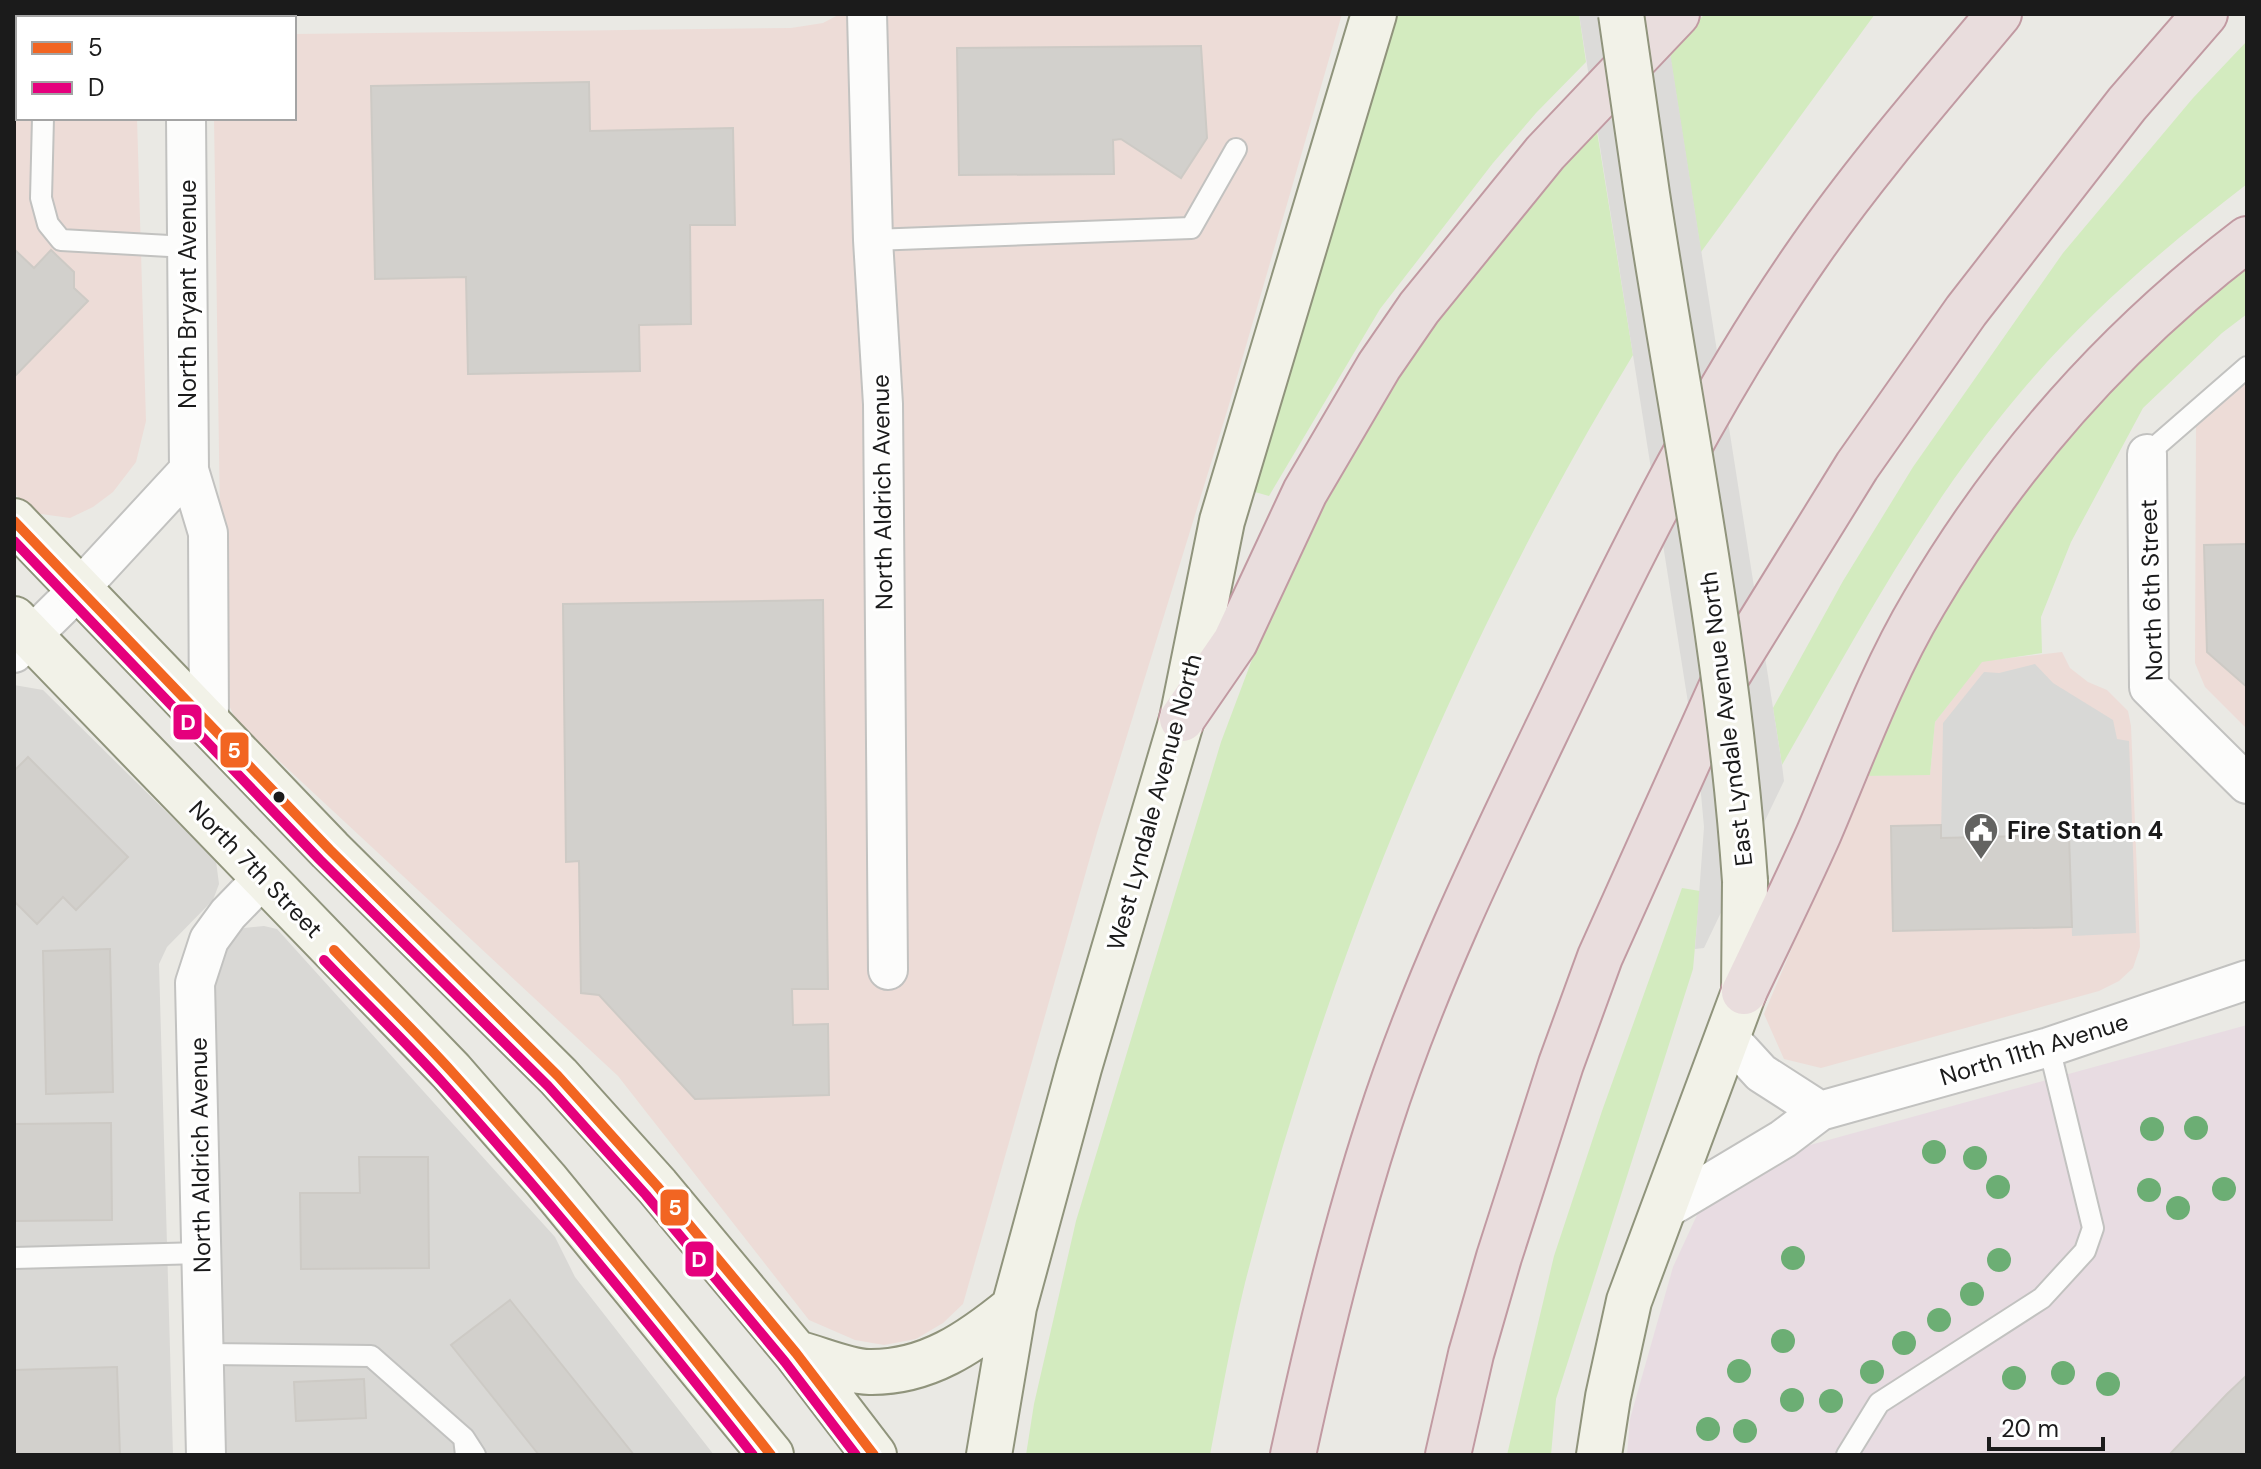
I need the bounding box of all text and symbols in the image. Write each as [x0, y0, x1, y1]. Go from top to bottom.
legend [16, 16, 296, 120]
text: 5 [88, 32, 103, 63]
text: D [88, 72, 105, 103]
street label: North Bryant Avenue [172, 179, 203, 409]
street label: North Aldrich Avenue [864, 374, 900, 610]
street label: North 6th Street [2132, 499, 2170, 681]
street label: East Lyndale Avenue North [1693, 570, 1759, 868]
street label: West Lyndale Avenue North [1099, 650, 1209, 954]
line badge: D [172, 703, 203, 741]
text: D [180, 708, 196, 737]
line badge: 5 [219, 731, 250, 769]
text: 5 [227, 736, 241, 765]
unlabelled marker [271, 789, 287, 805]
street label: North 7th Street [182, 794, 330, 944]
public building icon: Fire Station 4 [1962, 811, 2000, 861]
place label: Fire Station 4 [2007, 815, 2163, 846]
street label: North 11th Avenue [1936, 1006, 2132, 1092]
street label: North Aldrich Avenue [182, 1037, 218, 1273]
line badge: 5 [659, 1188, 690, 1227]
text: 5 [668, 1193, 682, 1222]
line badge: D [684, 1240, 715, 1278]
text: D [691, 1245, 707, 1274]
scale bar [1989, 1401, 2103, 1451]
text: 20 m [2001, 1413, 2059, 1444]

